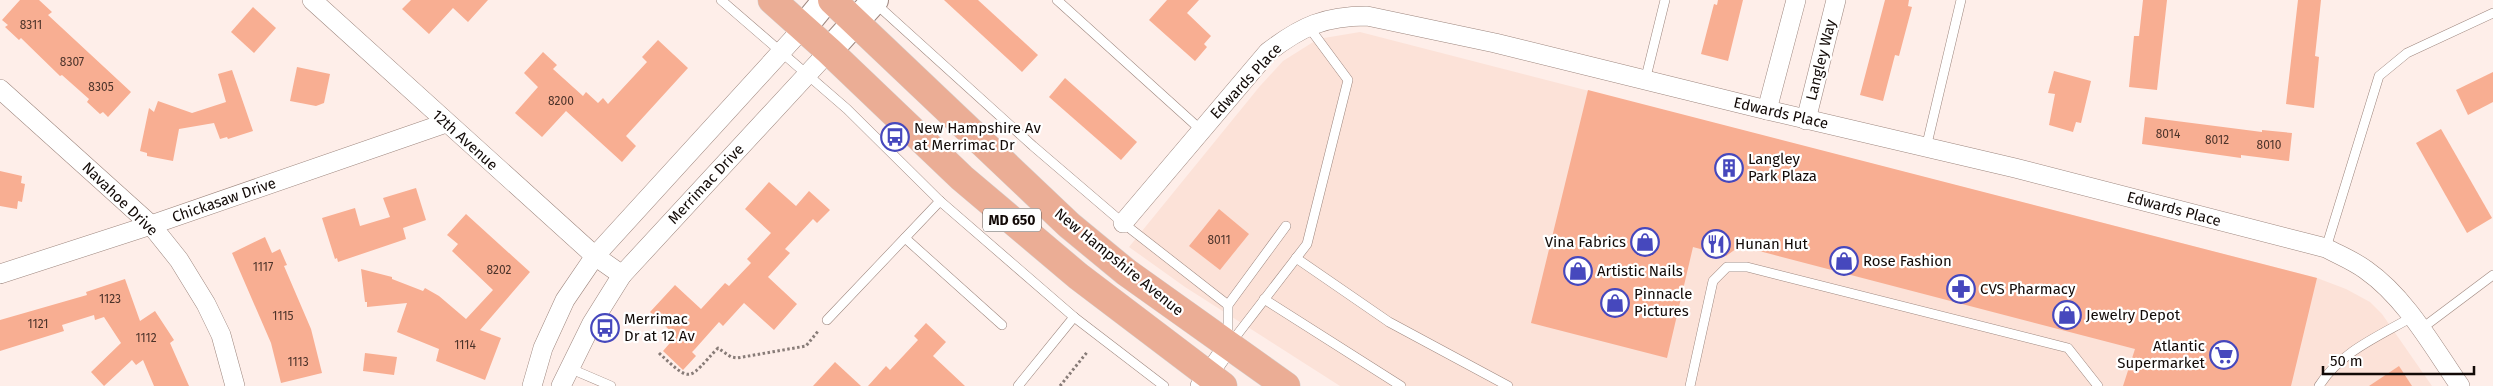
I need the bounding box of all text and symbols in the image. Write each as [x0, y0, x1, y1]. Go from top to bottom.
street label: Langley Way [1802, 17, 1840, 103]
house number: 8311 [20, 18, 42, 32]
street label: Edwards Place [1206, 39, 1286, 123]
house number: 8307 [60, 55, 84, 69]
house number: 8305 [88, 80, 114, 94]
street label: Edwards Place [1732, 93, 1830, 133]
house number: 8200 [548, 94, 574, 108]
street label: 12th Avenue [429, 106, 501, 174]
place label: New Hampshire Av at Merrimac Dr [914, 119, 1041, 154]
bus stop icon: New Hampshire Av at Merrimac Dr [880, 122, 910, 152]
house number: 8014 [2156, 127, 2181, 141]
house number: 8012 [2205, 133, 2229, 147]
house number: 8010 [2257, 138, 2282, 152]
street label: Merrimac Drive [664, 140, 748, 228]
place label: Langley Park Plaza [1748, 150, 1817, 185]
building icon: Langley Park Plaza [1714, 153, 1744, 183]
street label: Navahoe Drive [78, 158, 162, 240]
street label: Chickasaw Drive [170, 174, 278, 226]
street label: Edwards Place [2125, 188, 2223, 230]
street label: New Hampshire Avenue [1051, 204, 1187, 320]
road number: MD 650 [983, 208, 1041, 232]
shop icon: Vina Fabrics [1630, 227, 1660, 257]
restaurant icon: Hunan Hut [1701, 229, 1731, 259]
house number: 8011 [1207, 233, 1231, 247]
place label: Vina Fabrics [1545, 233, 1626, 251]
place label: Hunan Hut [1735, 235, 1809, 253]
shop icon: Rose Fashion [1829, 246, 1859, 276]
place label: Rose Fashion [1863, 252, 1952, 270]
shop icon: Artistic Nails [1563, 256, 1593, 286]
house number: 1117 [253, 260, 273, 274]
place label: Artistic Nails [1597, 262, 1683, 280]
house number: 8202 [487, 263, 512, 277]
pharmacy icon: CVS Pharmacy [1946, 274, 1976, 304]
place label: CVS Pharmacy [1980, 280, 2076, 298]
place label: Pinnacle Pictures [1634, 285, 1692, 320]
shop icon: Pinnacle Pictures [1600, 288, 1630, 318]
house number: 1123 [99, 292, 121, 306]
shop icon: Jewelry Depot [2052, 300, 2082, 330]
place label: Jewelry Depot [2086, 306, 2181, 324]
house number: 1115 [272, 309, 294, 323]
place label: Merrimac Dr at 12 Av [624, 310, 695, 345]
bus stop icon: Merrimac Dr at 12 Av [590, 313, 620, 343]
house number: 1121 [27, 317, 49, 331]
house number: 1112 [135, 331, 157, 345]
place label: Atlantic Supermarket [2117, 337, 2206, 372]
house number: 1114 [454, 338, 476, 352]
supermarket icon: Atlantic Supermarket [2209, 340, 2239, 370]
scale bar [2323, 344, 2474, 376]
text: 50 m [2330, 352, 2363, 370]
house number: 1113 [287, 355, 309, 369]

